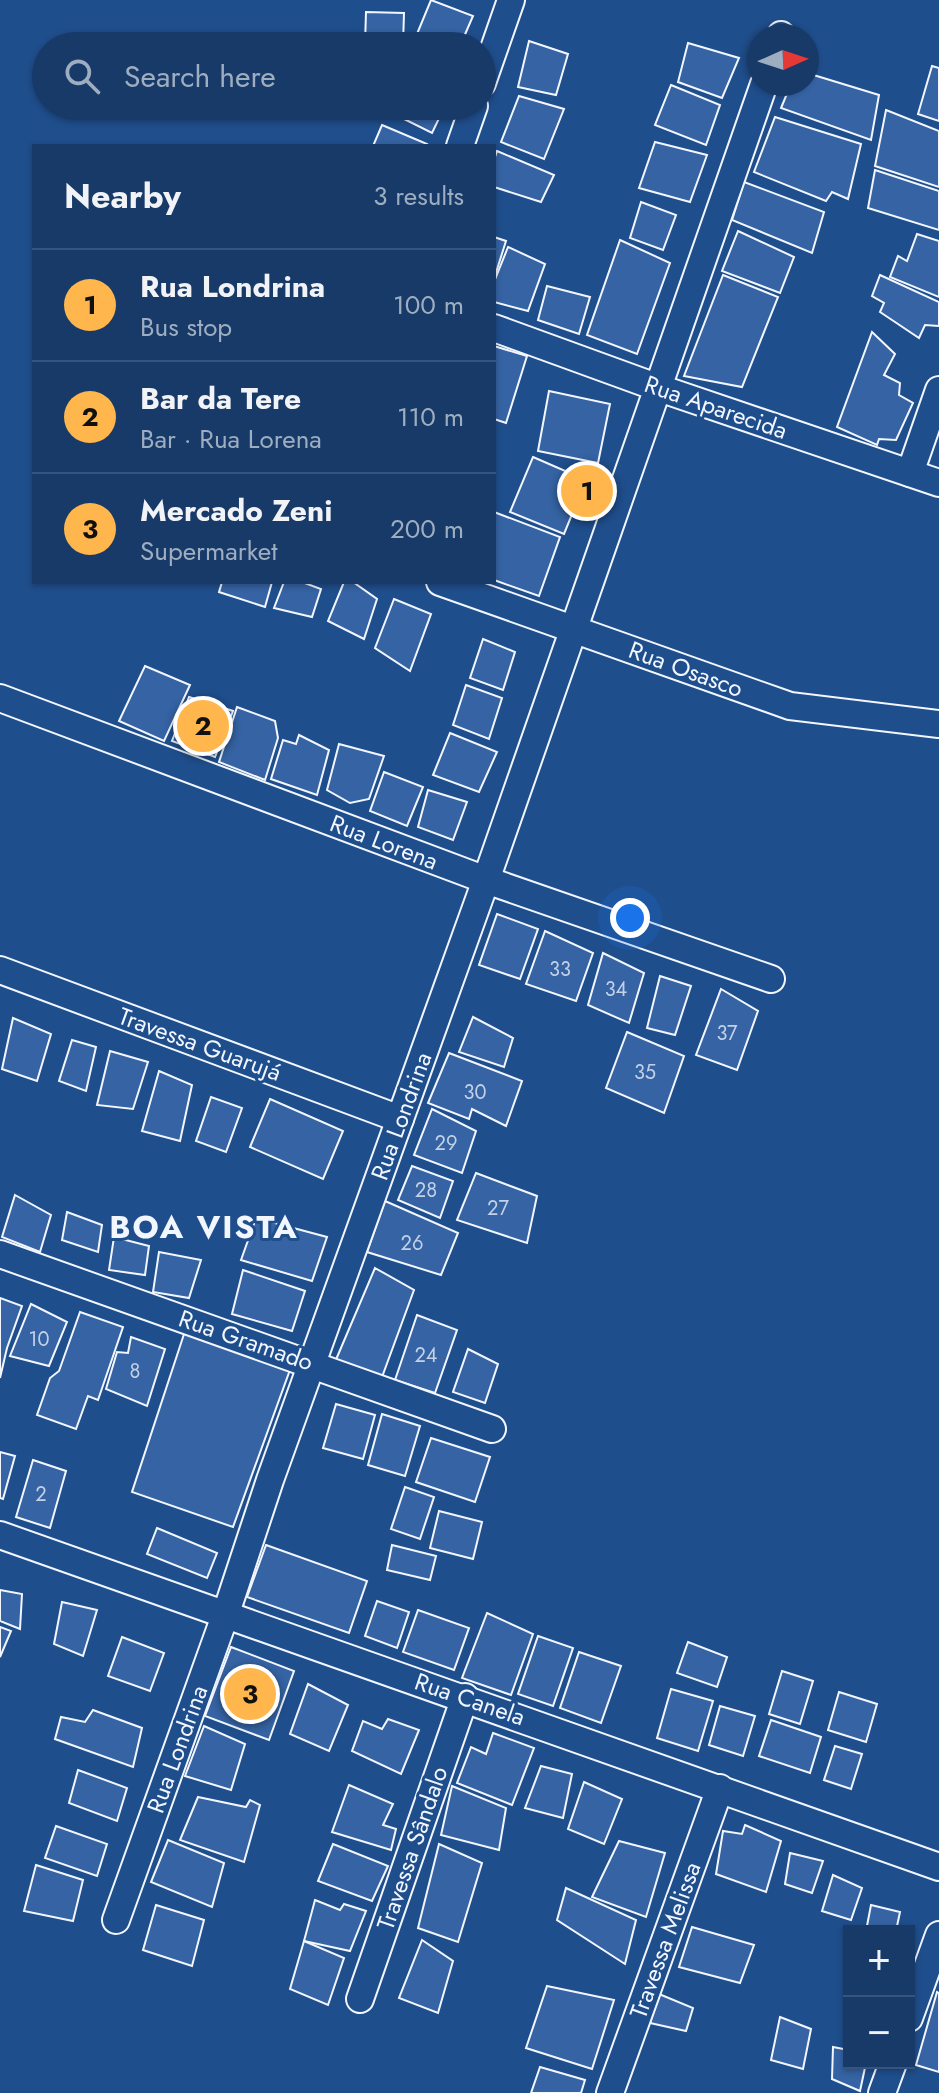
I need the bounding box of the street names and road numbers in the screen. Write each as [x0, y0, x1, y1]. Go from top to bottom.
street label: Rua Aparecida [640, 366, 792, 448]
street label: Rua Osasco [624, 632, 748, 706]
street label: Rua Lorena [325, 805, 443, 879]
street label: Travessa Guarujá [114, 998, 286, 1090]
street label: Rua Londrina [362, 1047, 440, 1185]
street label: Rua Gramado [174, 1301, 318, 1379]
street label: Rua Canela [410, 1664, 530, 1734]
street label: Rua Londrina [138, 1680, 216, 1818]
street label: Travessa Sândalo [368, 1762, 456, 1934]
street label: Travessa Melissa [621, 1857, 709, 2023]

